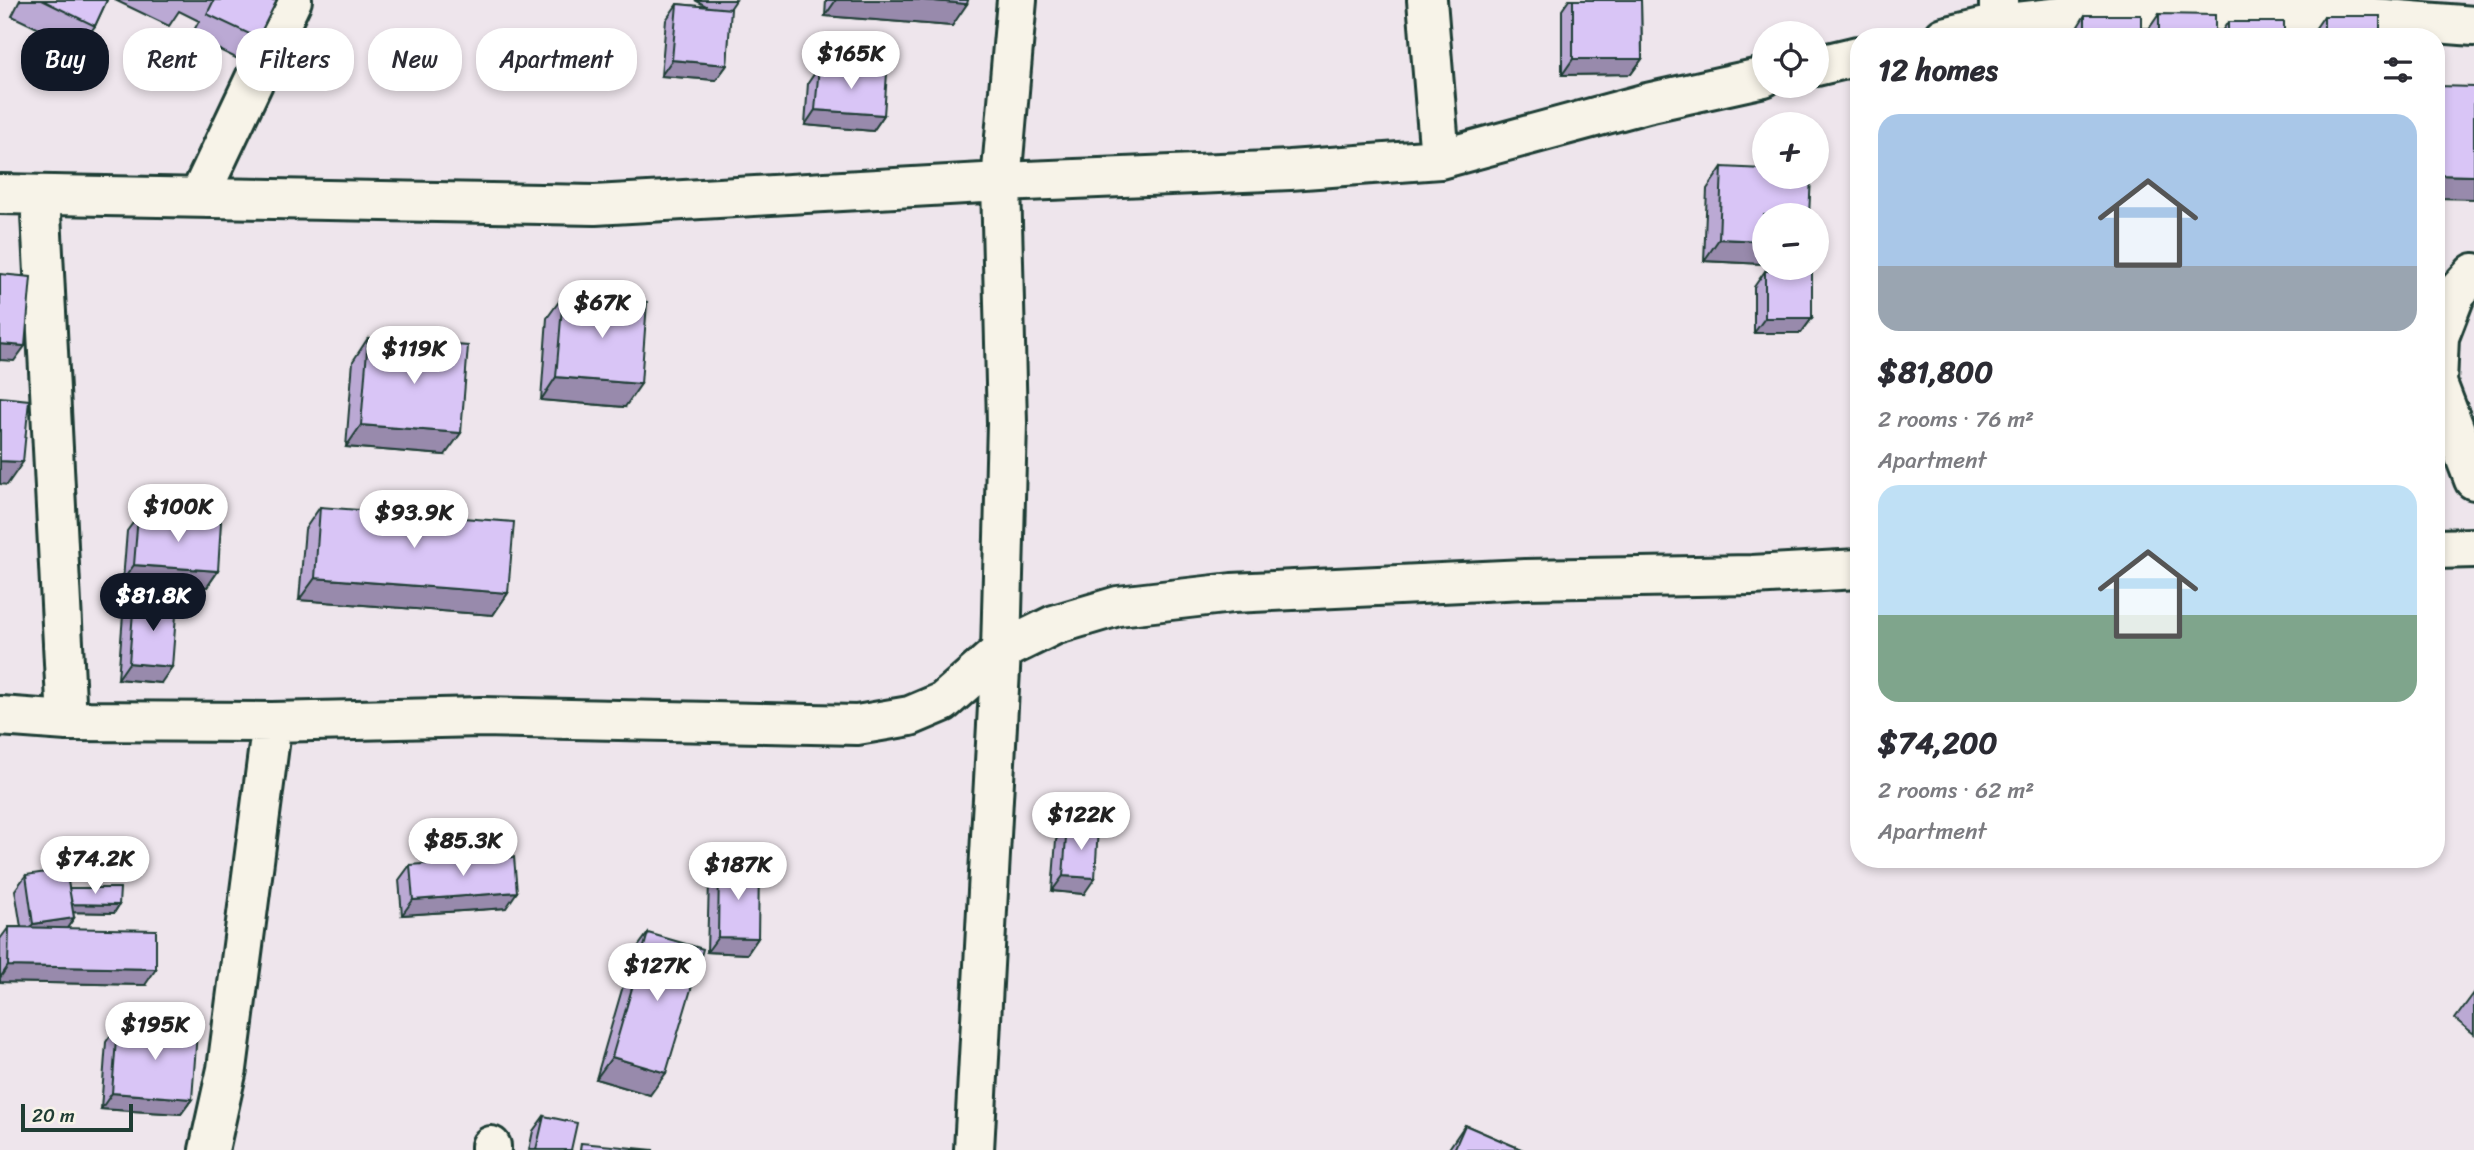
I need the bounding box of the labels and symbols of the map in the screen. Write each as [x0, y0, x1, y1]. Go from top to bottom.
pin: $165K [802, 32, 900, 91]
pin: $67K [561, 280, 643, 340]
pin: $119K [365, 326, 463, 386]
pin: $100K [129, 484, 227, 544]
pin: $93.9K [357, 490, 471, 550]
pin: $81.8K [96, 574, 210, 633]
pin: $122K [1032, 792, 1130, 852]
pin: $85.3K [406, 818, 520, 878]
pin: $74.2K [38, 836, 152, 896]
pin: $187K [689, 842, 787, 902]
pin: $127K [608, 944, 706, 1003]
pin: $195K [106, 1002, 204, 1062]
scale bar [21, 1101, 133, 1133]

